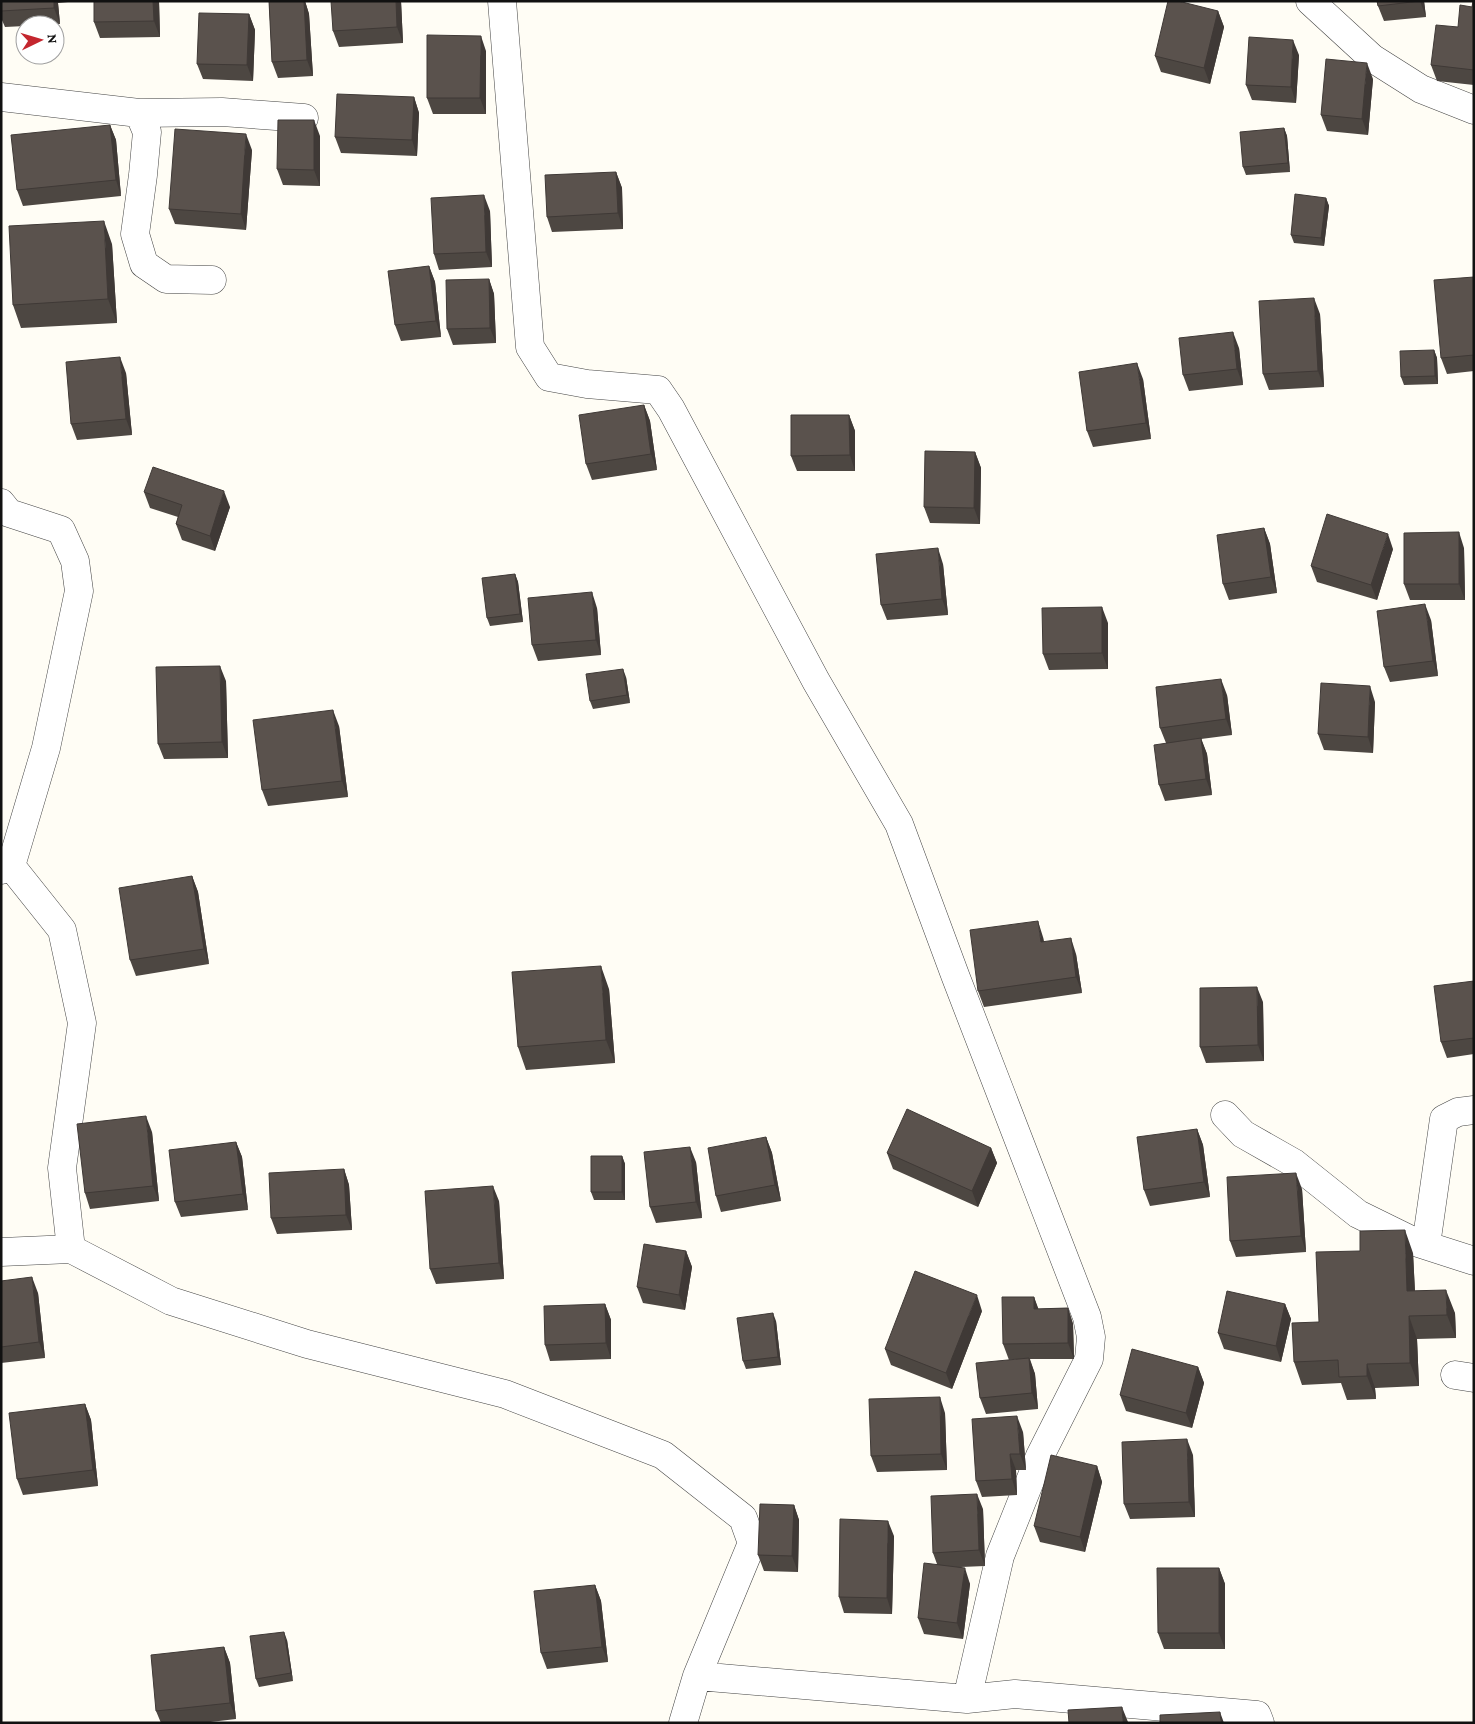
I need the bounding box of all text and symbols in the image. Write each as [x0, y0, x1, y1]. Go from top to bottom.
north arrow [15, 15, 65, 65]
text: N [45, 33, 61, 45]

